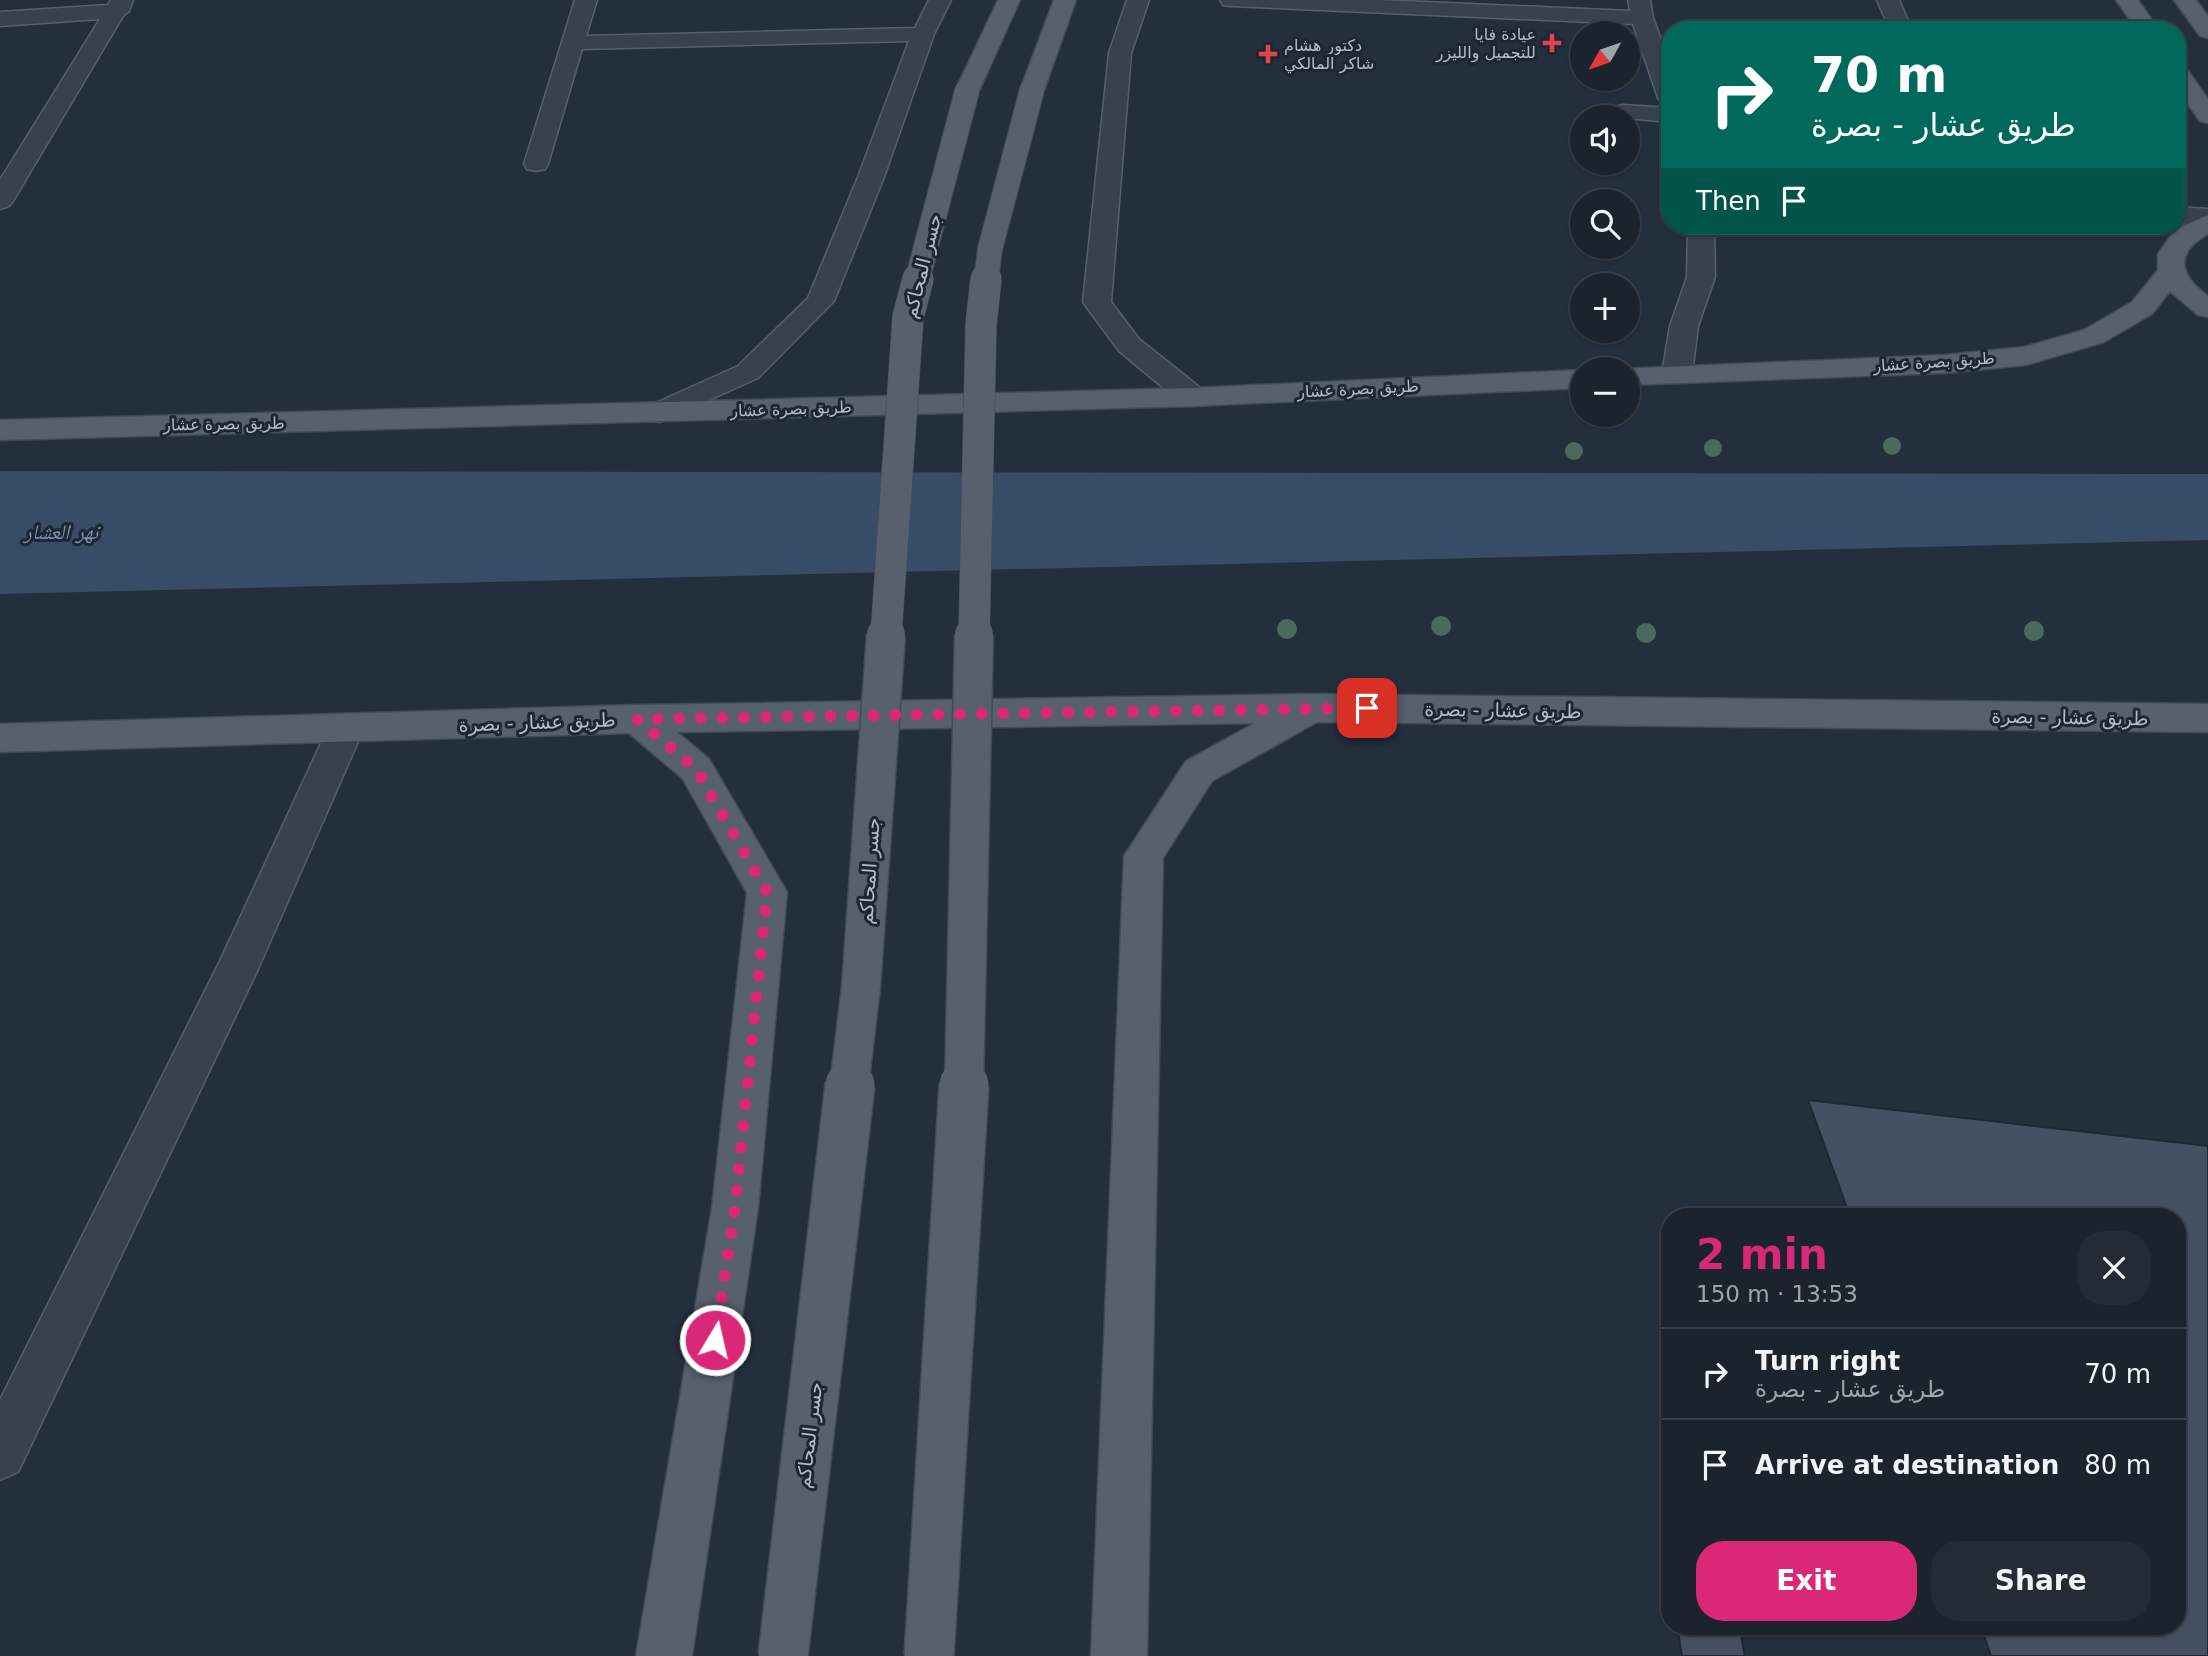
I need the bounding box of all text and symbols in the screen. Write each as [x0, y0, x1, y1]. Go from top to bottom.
north arrow [1570, 21, 1640, 91]
map controls [1570, 21, 1640, 427]
place label: عيادة فايا للتجميل والليزر [1435, 25, 1536, 63]
marker: عيادة فايا للتجميل والليزر [1542, 33, 1562, 53]
place label: دكتور هشام شاكر المالكي [1284, 36, 1374, 74]
marker: دكتور هشام شاكر المالكي [1258, 44, 1278, 64]
text: 70 m [1811, 47, 1947, 104]
icon: right [1696, 49, 1787, 140]
button: sound [1570, 105, 1640, 175]
text: طريق عشار - بصرة [1811, 106, 2076, 144]
icon: arrive [1775, 182, 1813, 220]
text: Then [1696, 186, 1761, 216]
button: search [1570, 189, 1640, 259]
street label: جسر المحاكم [898, 211, 947, 321]
button: + [1570, 273, 1640, 343]
street label: طريق بصرة عشار [1872, 348, 1995, 377]
button: − [1570, 357, 1640, 427]
street label: طريق بصرة عشار [1296, 376, 1419, 403]
street label: طريق بصرة عشار [729, 397, 852, 422]
street label: طريق بصرة عشار [162, 413, 285, 436]
water label: نهر العشار [22, 520, 102, 544]
pin [1337, 678, 1397, 738]
icon: arrive [1348, 689, 1386, 727]
street label: طريق عشار - بصرة [1424, 698, 1582, 723]
street label: طريق عشار - بصرة [1991, 705, 2149, 730]
street label: طريق عشار - بصرة [458, 708, 616, 737]
street label: جسر المحاكم [854, 817, 885, 925]
text: 2 min [1696, 1230, 1828, 1279]
button: close [2077, 1231, 2151, 1305]
text: 150 m · 13:53 [1696, 1281, 1858, 1307]
position arrow [678, 1303, 752, 1377]
text: Turn right [1755, 1346, 1900, 1376]
icon: right [1696, 1355, 1734, 1393]
text: 70 m [2084, 1359, 2151, 1389]
text: طريق عشار - بصرة [1755, 1376, 1945, 1402]
street label: جسر المحاكم [792, 1381, 827, 1490]
icon: arrive [1696, 1446, 1734, 1484]
text: Arrive at destination [1755, 1450, 2059, 1480]
text: 80 m [2084, 1450, 2151, 1480]
button: Exit [1696, 1541, 1917, 1621]
button: Share [1931, 1541, 2151, 1621]

